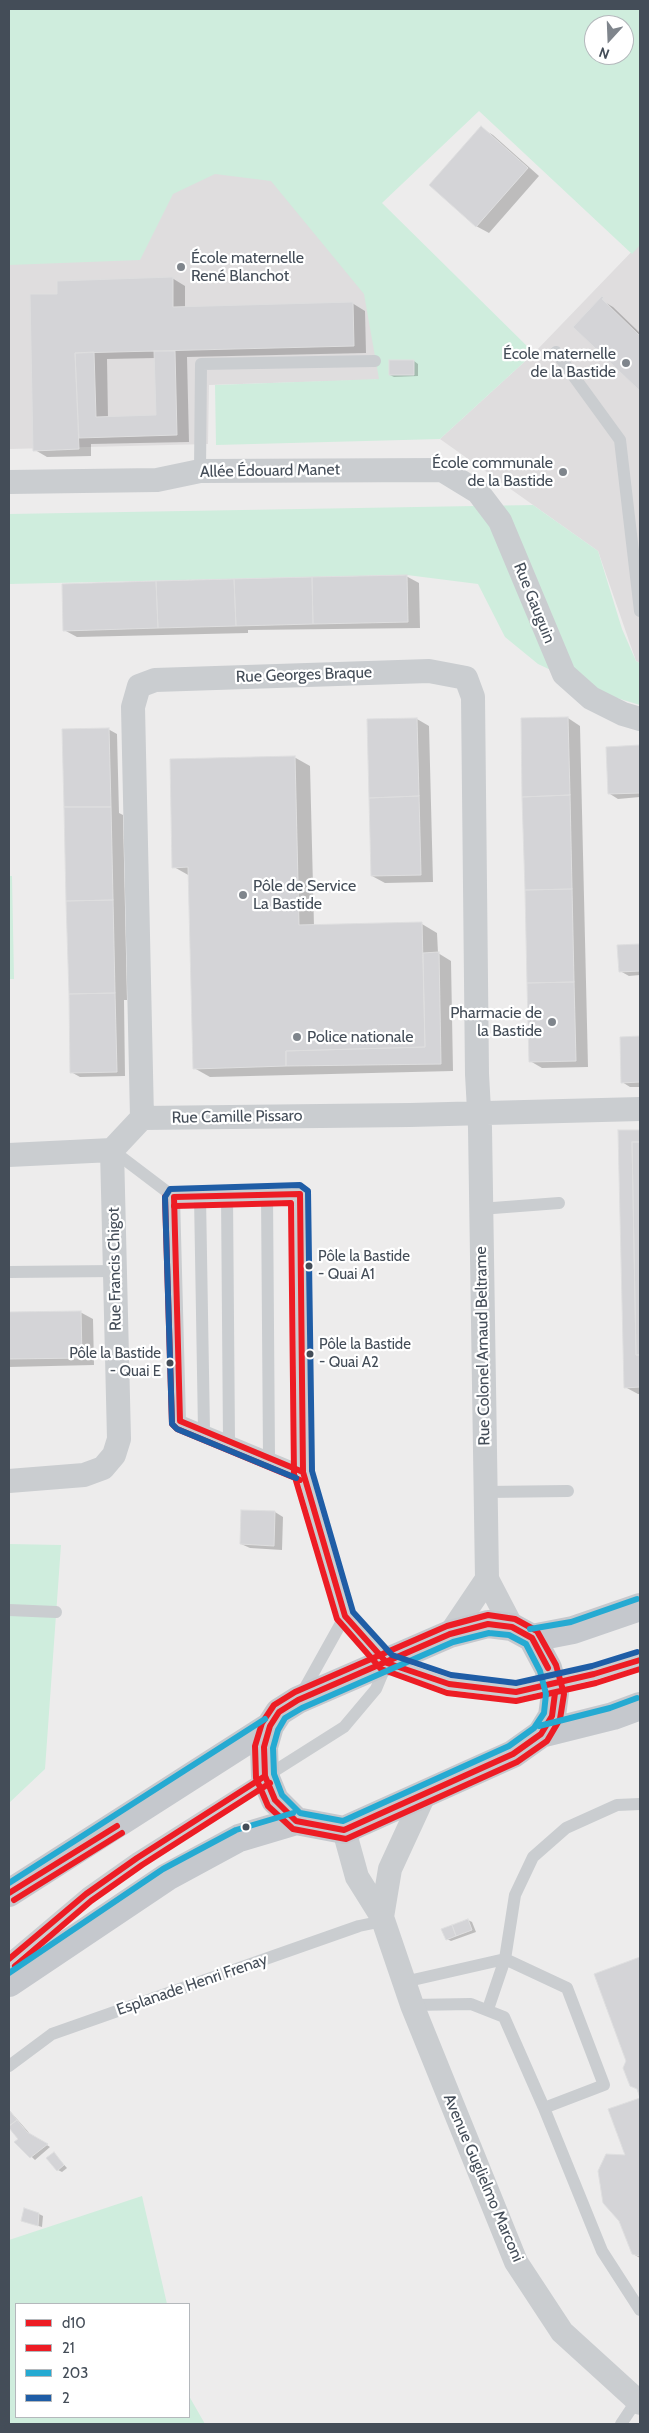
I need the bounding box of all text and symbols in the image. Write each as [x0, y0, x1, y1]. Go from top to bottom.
north arrow [584, 15, 634, 65]
text: N [596, 43, 612, 63]
place label: École maternelle René Blanchot [191, 248, 304, 286]
marker: École maternelle René Blanchot [175, 261, 187, 273]
place label: École maternelle de la Bastide [503, 344, 616, 382]
marker: École maternelle de la Bastide [620, 357, 632, 369]
place label: École communale de la Bastide [432, 453, 553, 491]
street label: Allée Édouard Manet [200, 460, 340, 482]
marker: École communale de la Bastide [557, 466, 569, 478]
street label: Rue Gauguin [509, 560, 559, 646]
street label: Rue Georges Braque [236, 663, 372, 687]
place label: Pôle de Service La Bastide [253, 876, 356, 914]
marker: Pôle de Service La Bastide [237, 889, 249, 901]
place label: Pharmacie de la Bastide [450, 1003, 542, 1041]
marker: Pharmacie de la Bastide [546, 1016, 558, 1028]
place label: Police nationale [307, 1027, 413, 1047]
marker: Police nationale [291, 1031, 303, 1043]
street label: Rue Camille Pissaro [171, 1106, 303, 1128]
street label: Rue Francis Chigot [104, 1207, 126, 1331]
street label: Rue Colonel Arnaud Beltrame [472, 1246, 494, 1446]
place label: Pôle la Bastide - Quai A1 [318, 1248, 410, 1283]
marker: Pôle la Bastide - Quai A1 [304, 1261, 314, 1271]
place label: Pôle la Bastide - Quai A2 [319, 1336, 411, 1371]
place label: Pôle la Bastide - Quai E [69, 1345, 161, 1380]
marker: Pôle la Bastide - Quai A2 [305, 1349, 315, 1359]
marker: Pôle la Bastide - Quai E [165, 1358, 175, 1368]
unlabelled marker [241, 1822, 251, 1832]
street label: Esplanade Henri Frenay [114, 1950, 270, 2020]
street label: Avenue Guglielmo Marconi [439, 2091, 527, 2265]
legend [15, 2303, 190, 2418]
text: d10 [62, 2314, 86, 2332]
text: 21 [62, 2339, 75, 2357]
text: 203 [62, 2364, 88, 2382]
text: 2 [62, 2389, 70, 2407]

